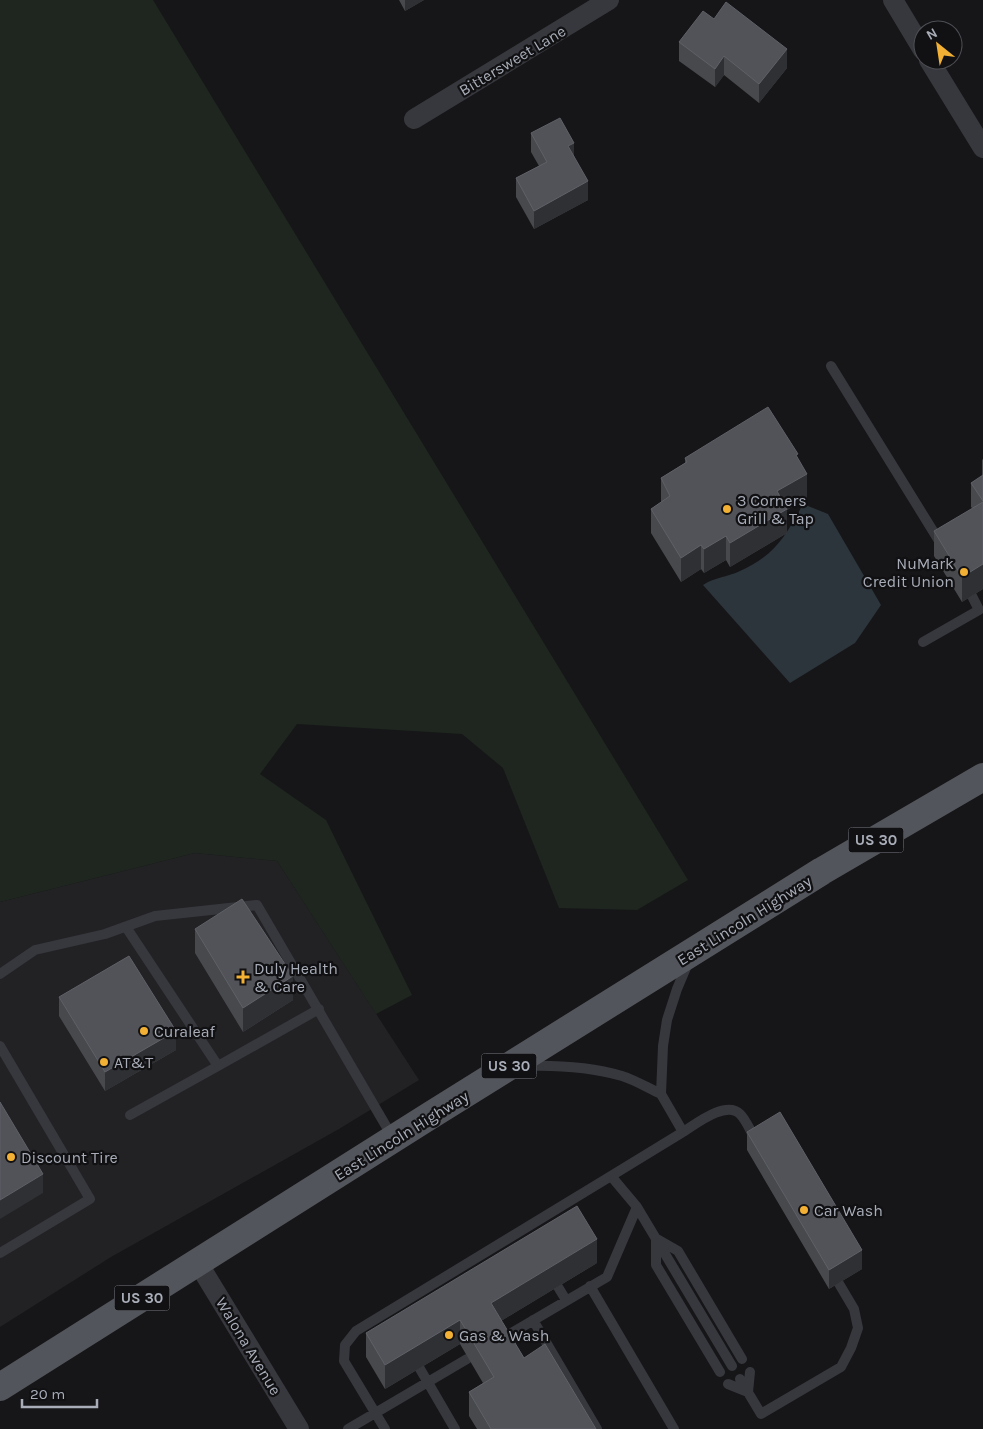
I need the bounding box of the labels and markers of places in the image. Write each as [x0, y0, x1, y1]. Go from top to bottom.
place label: 3 Corners Grill & Tap [737, 491, 814, 528]
marker: 3 Corners Grill & Tap [721, 503, 733, 515]
place label: NuMark Credit Union [863, 554, 954, 591]
marker: NuMark Credit Union [958, 566, 970, 578]
place label: Duly Health & Care [254, 959, 338, 996]
marker: Duly Health & Care [236, 970, 250, 984]
place label: Curaleaf [154, 1022, 216, 1041]
marker: Curaleaf [138, 1025, 150, 1037]
place label: AT&T [114, 1053, 153, 1072]
marker: AT&T [98, 1056, 110, 1068]
place label: Discount Tire [21, 1148, 118, 1167]
marker: Discount Tire [5, 1151, 17, 1163]
place label: Car Wash [814, 1201, 883, 1220]
marker: Car Wash [798, 1204, 810, 1216]
place label: Gas & Wash [459, 1326, 549, 1345]
marker: Gas & Wash [443, 1329, 455, 1341]

